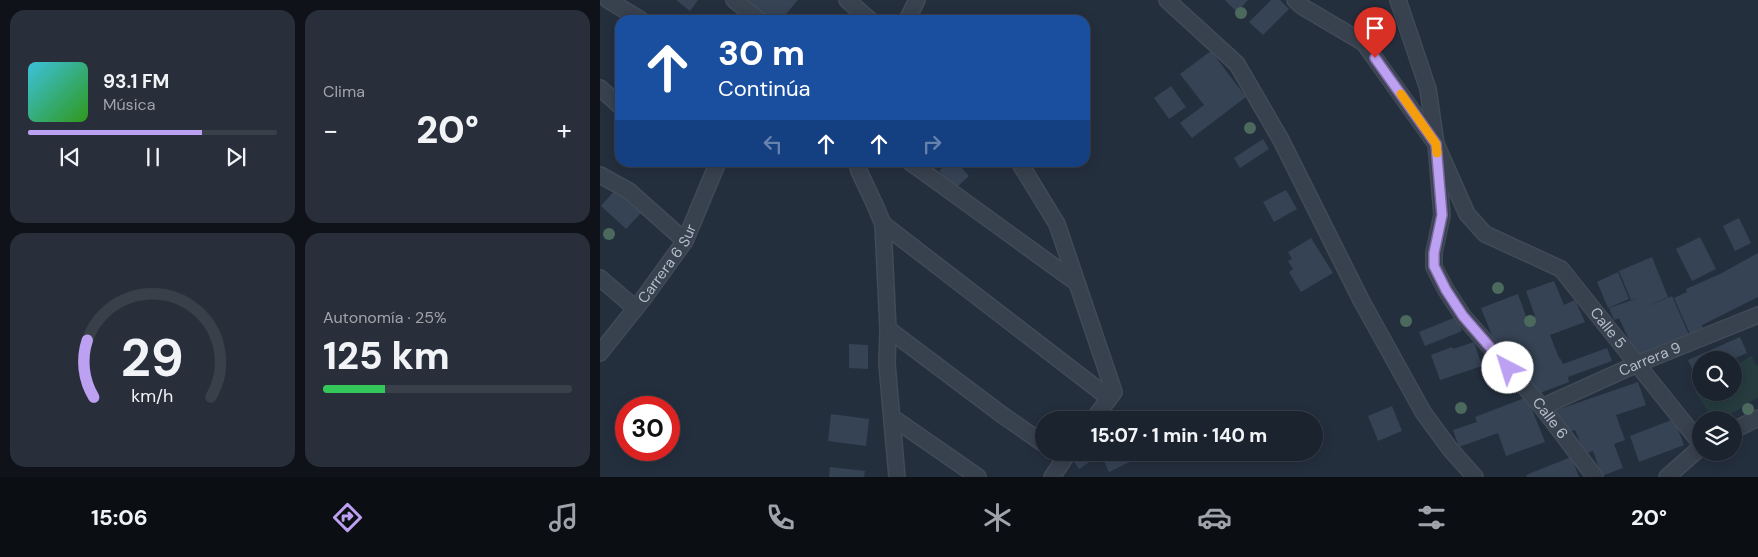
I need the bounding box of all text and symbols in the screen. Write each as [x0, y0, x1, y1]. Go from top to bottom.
pin [1354, 7, 1396, 58]
icon: arrive [1361, 14, 1389, 42]
text: 30 m [718, 30, 805, 76]
icon: ahead [635, 35, 700, 100]
text: 93.1 FM [103, 69, 169, 94]
text: Continúa [718, 74, 811, 103]
text: Clima [323, 81, 365, 102]
text: Música [103, 94, 155, 115]
text: 20° [416, 105, 479, 155]
text: − [323, 112, 338, 149]
text: + [557, 112, 572, 149]
icon: left [759, 130, 787, 158]
icon: ahead [812, 130, 840, 158]
icon: ahead [865, 130, 893, 158]
icon: right [918, 130, 946, 158]
icon: previous [56, 143, 84, 171]
icon: pause [139, 143, 167, 171]
icon: next [222, 143, 250, 171]
street label: Carrera 6 Sur [633, 221, 701, 307]
street label: Calle 5 [1585, 303, 1631, 353]
text: Autonomía · 25% [323, 307, 447, 328]
text: 29 [121, 324, 184, 392]
text: 125 km [323, 331, 450, 381]
street label: Carrera 9 [1616, 337, 1684, 381]
position arrow [1481, 341, 1533, 393]
map controls [1692, 351, 1742, 461]
button: search [1692, 351, 1742, 401]
text: km/h [131, 384, 174, 408]
street label: Calle 6 [1528, 393, 1573, 443]
speed limit sign: 30 [615, 396, 680, 461]
button: layers [1692, 411, 1742, 461]
text: 15:07 · 1 min · 140 m [1091, 423, 1267, 448]
icon: directions [330, 500, 365, 535]
icon: music [546, 500, 581, 535]
icon: phone [763, 500, 798, 535]
icon: climate [980, 500, 1015, 535]
icon: car [1197, 500, 1232, 535]
icon: filters [1414, 500, 1449, 535]
text: 15:06 [91, 503, 148, 532]
text: 20° [1631, 503, 1667, 532]

